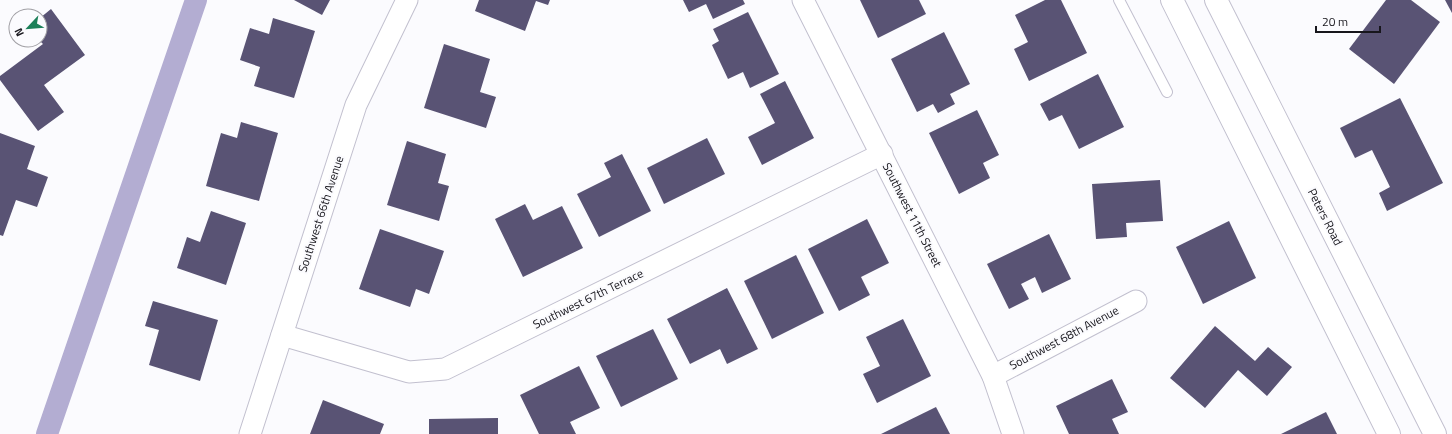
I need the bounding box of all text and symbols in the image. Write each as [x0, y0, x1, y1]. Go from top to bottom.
north arrow [8, 8, 48, 48]
scale bar [1316, 8, 1380, 34]
text: 20 m [1322, 12, 1348, 31]
text: N [10, 25, 28, 39]
street label: Southwest 66th Avenue [293, 153, 348, 275]
street label: Southwest 11th Street [878, 159, 947, 271]
street label: Peters Road [1303, 185, 1348, 249]
street label: Southwest 67th Terrace [529, 264, 646, 334]
street label: Southwest 68th Avenue [1006, 301, 1122, 375]

